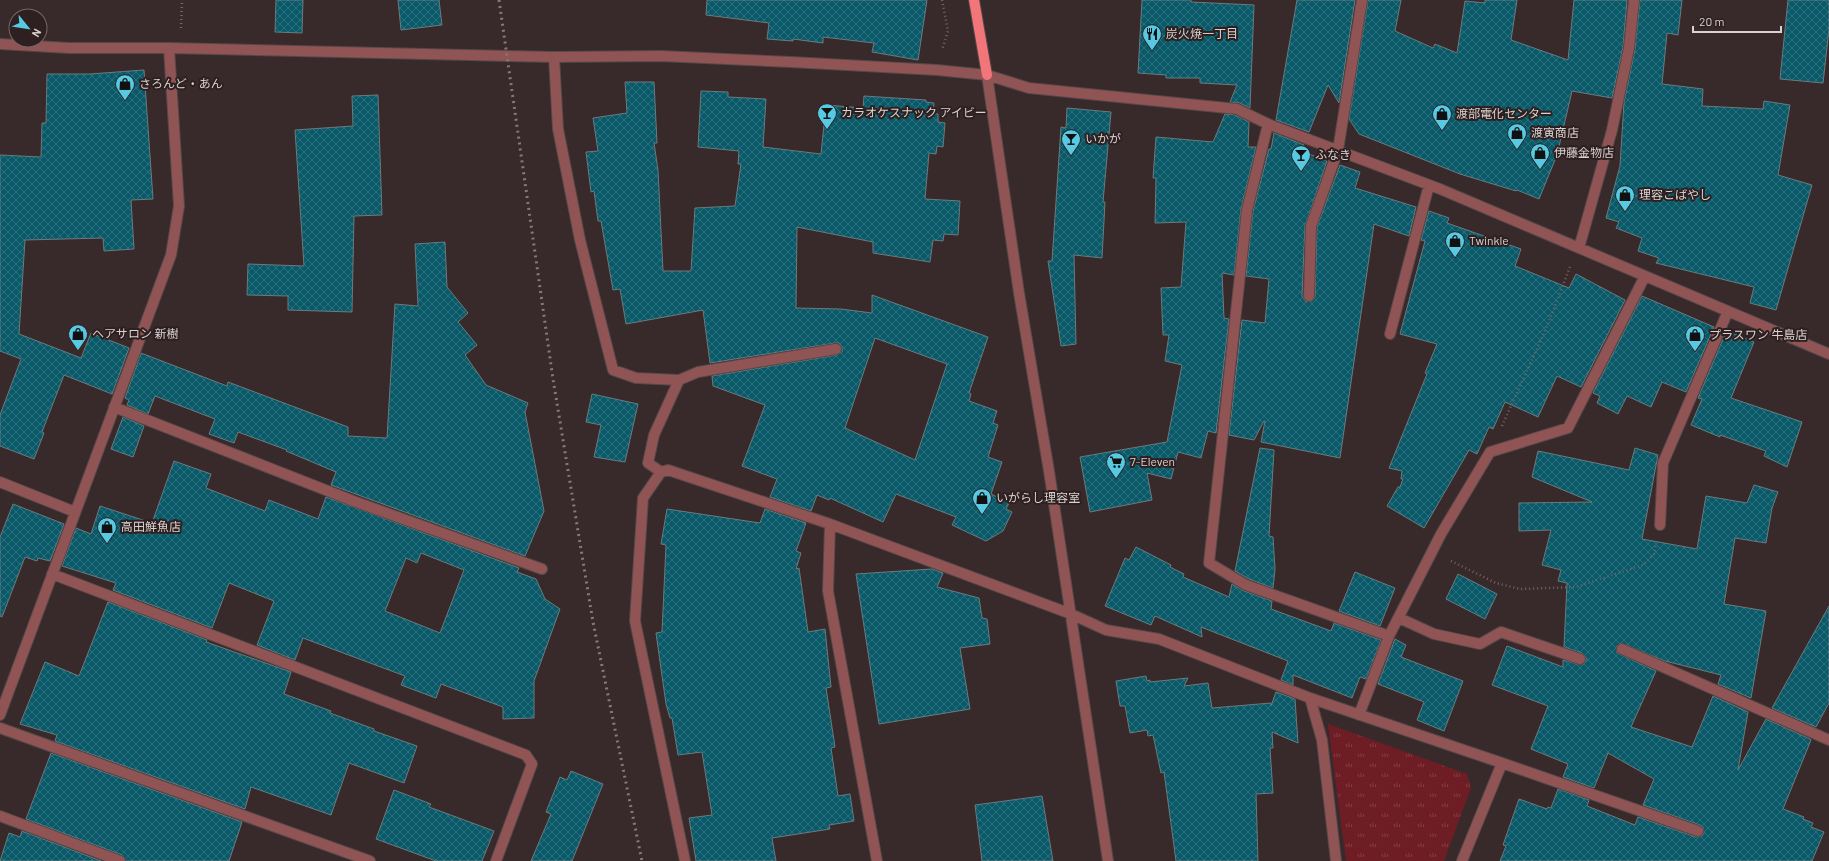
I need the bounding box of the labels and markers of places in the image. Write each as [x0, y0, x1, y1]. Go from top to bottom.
restaurant icon: 炭火焼一丁目 [1141, 23, 1163, 51]
place label: 炭火焼一丁目 [1166, 26, 1238, 40]
shop icon: さろんど・あん [114, 73, 136, 101]
place label: さろんど・あん [139, 76, 223, 90]
bar icon: カラオケスナック アイビー [816, 102, 838, 130]
shop icon: 渡部電化センター [1431, 103, 1453, 131]
place label: カラオケスナック アイビー [841, 105, 987, 119]
place label: 渡部電化センター [1456, 106, 1552, 120]
shop icon: 渡寅商店 [1506, 122, 1528, 150]
place label: 渡寅商店 [1531, 125, 1579, 139]
bar icon: いかが [1060, 128, 1082, 156]
place label: いかが [1085, 131, 1121, 145]
shop icon: 伊藤金物店 [1529, 142, 1551, 170]
bar icon: ふなき [1290, 144, 1312, 172]
place label: 伊藤金物店 [1554, 145, 1614, 159]
place label: ふなき [1315, 147, 1351, 161]
shop icon: 理容こばやし [1614, 184, 1636, 212]
place label: 理容こばやし [1639, 187, 1711, 201]
shop icon: Twinkle [1444, 230, 1466, 258]
place label: Twinkle [1469, 233, 1509, 247]
shop icon: ヘアサロン 新樹 [67, 323, 89, 351]
shop icon: プラスワン 牛島店 [1684, 324, 1706, 352]
place label: ヘアサロン 新樹 [92, 326, 178, 340]
place label: プラスワン 牛島店 [1709, 327, 1807, 341]
supermarket icon: 7-Eleven [1105, 451, 1127, 479]
place label: 7-Eleven [1130, 454, 1175, 468]
shop icon: いがらし理容室 [971, 487, 993, 515]
place label: いがらし理容室 [996, 490, 1080, 504]
shop icon: 高田鮮魚店 [96, 516, 118, 544]
place label: 高田鮮魚店 [121, 519, 181, 533]

